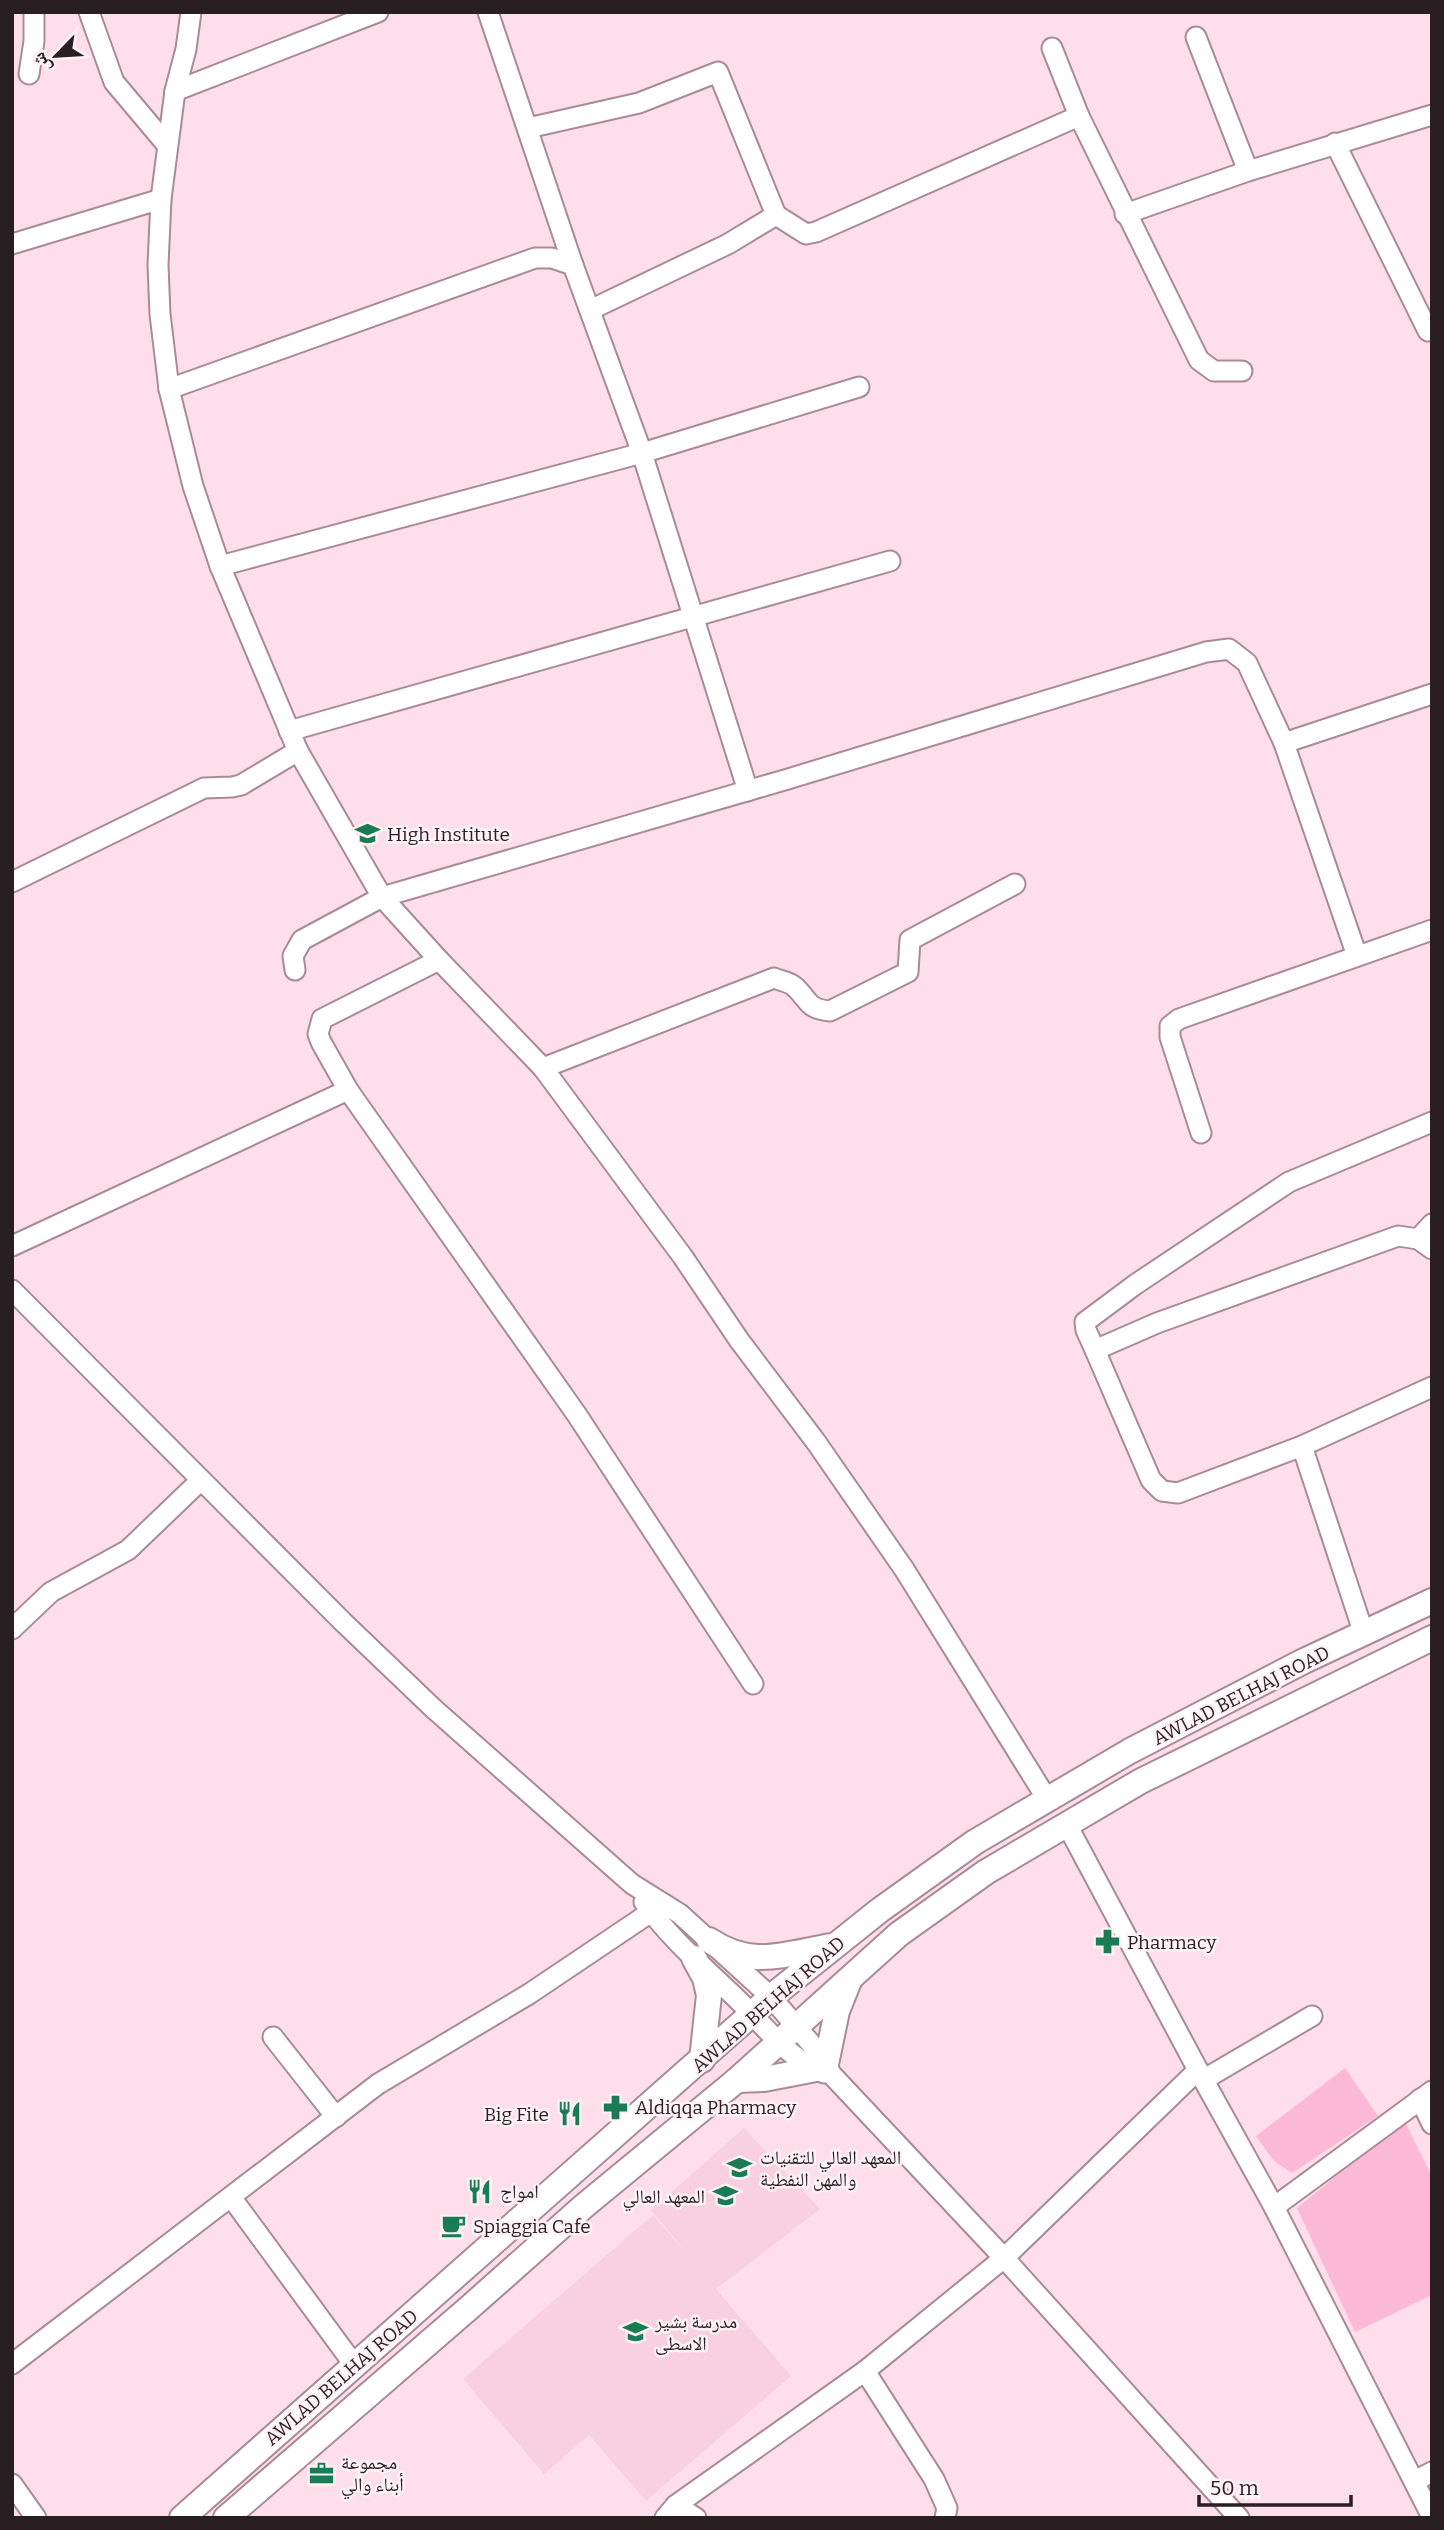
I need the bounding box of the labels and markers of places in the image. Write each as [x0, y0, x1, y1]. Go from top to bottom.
school or university icon: High Institute [353, 820, 381, 848]
place label: High Institute [387, 823, 510, 846]
pharmacy icon: Pharmacy [1093, 1928, 1121, 1956]
place label: Pharmacy [1127, 1931, 1217, 1954]
pharmacy icon: Aldiqqa Pharmacy [601, 2093, 629, 2121]
place label: Aldiqqa Pharmacy [635, 2096, 797, 2119]
restaurant icon: Big Fite [555, 2100, 583, 2128]
place label: Big Fite [484, 2103, 549, 2126]
place label: المعهد العالي للتقنيات والمهن النفطية [760, 2146, 901, 2191]
school or university icon: المعهد العالي للتقنيات والمهن النفطية [726, 2154, 754, 2182]
restaurant icon: امواج [466, 2177, 494, 2205]
place label: امواج [500, 2180, 539, 2203]
school or university icon: المعهد العالي [711, 2182, 739, 2210]
place label: المعهد العالي [622, 2185, 705, 2212]
cafe icon: Spiaggia Cafe [439, 2212, 467, 2240]
place label: Spiaggia Cafe [473, 2215, 591, 2238]
place label: مدرسة بشير الاسطى [654, 2310, 737, 2355]
school or university icon: مدرسة بشير الاسطى [621, 2318, 649, 2346]
place label: مجموعة أبناء والي [341, 2451, 404, 2500]
office icon: مجموعة أبناء والي [307, 2459, 335, 2487]

